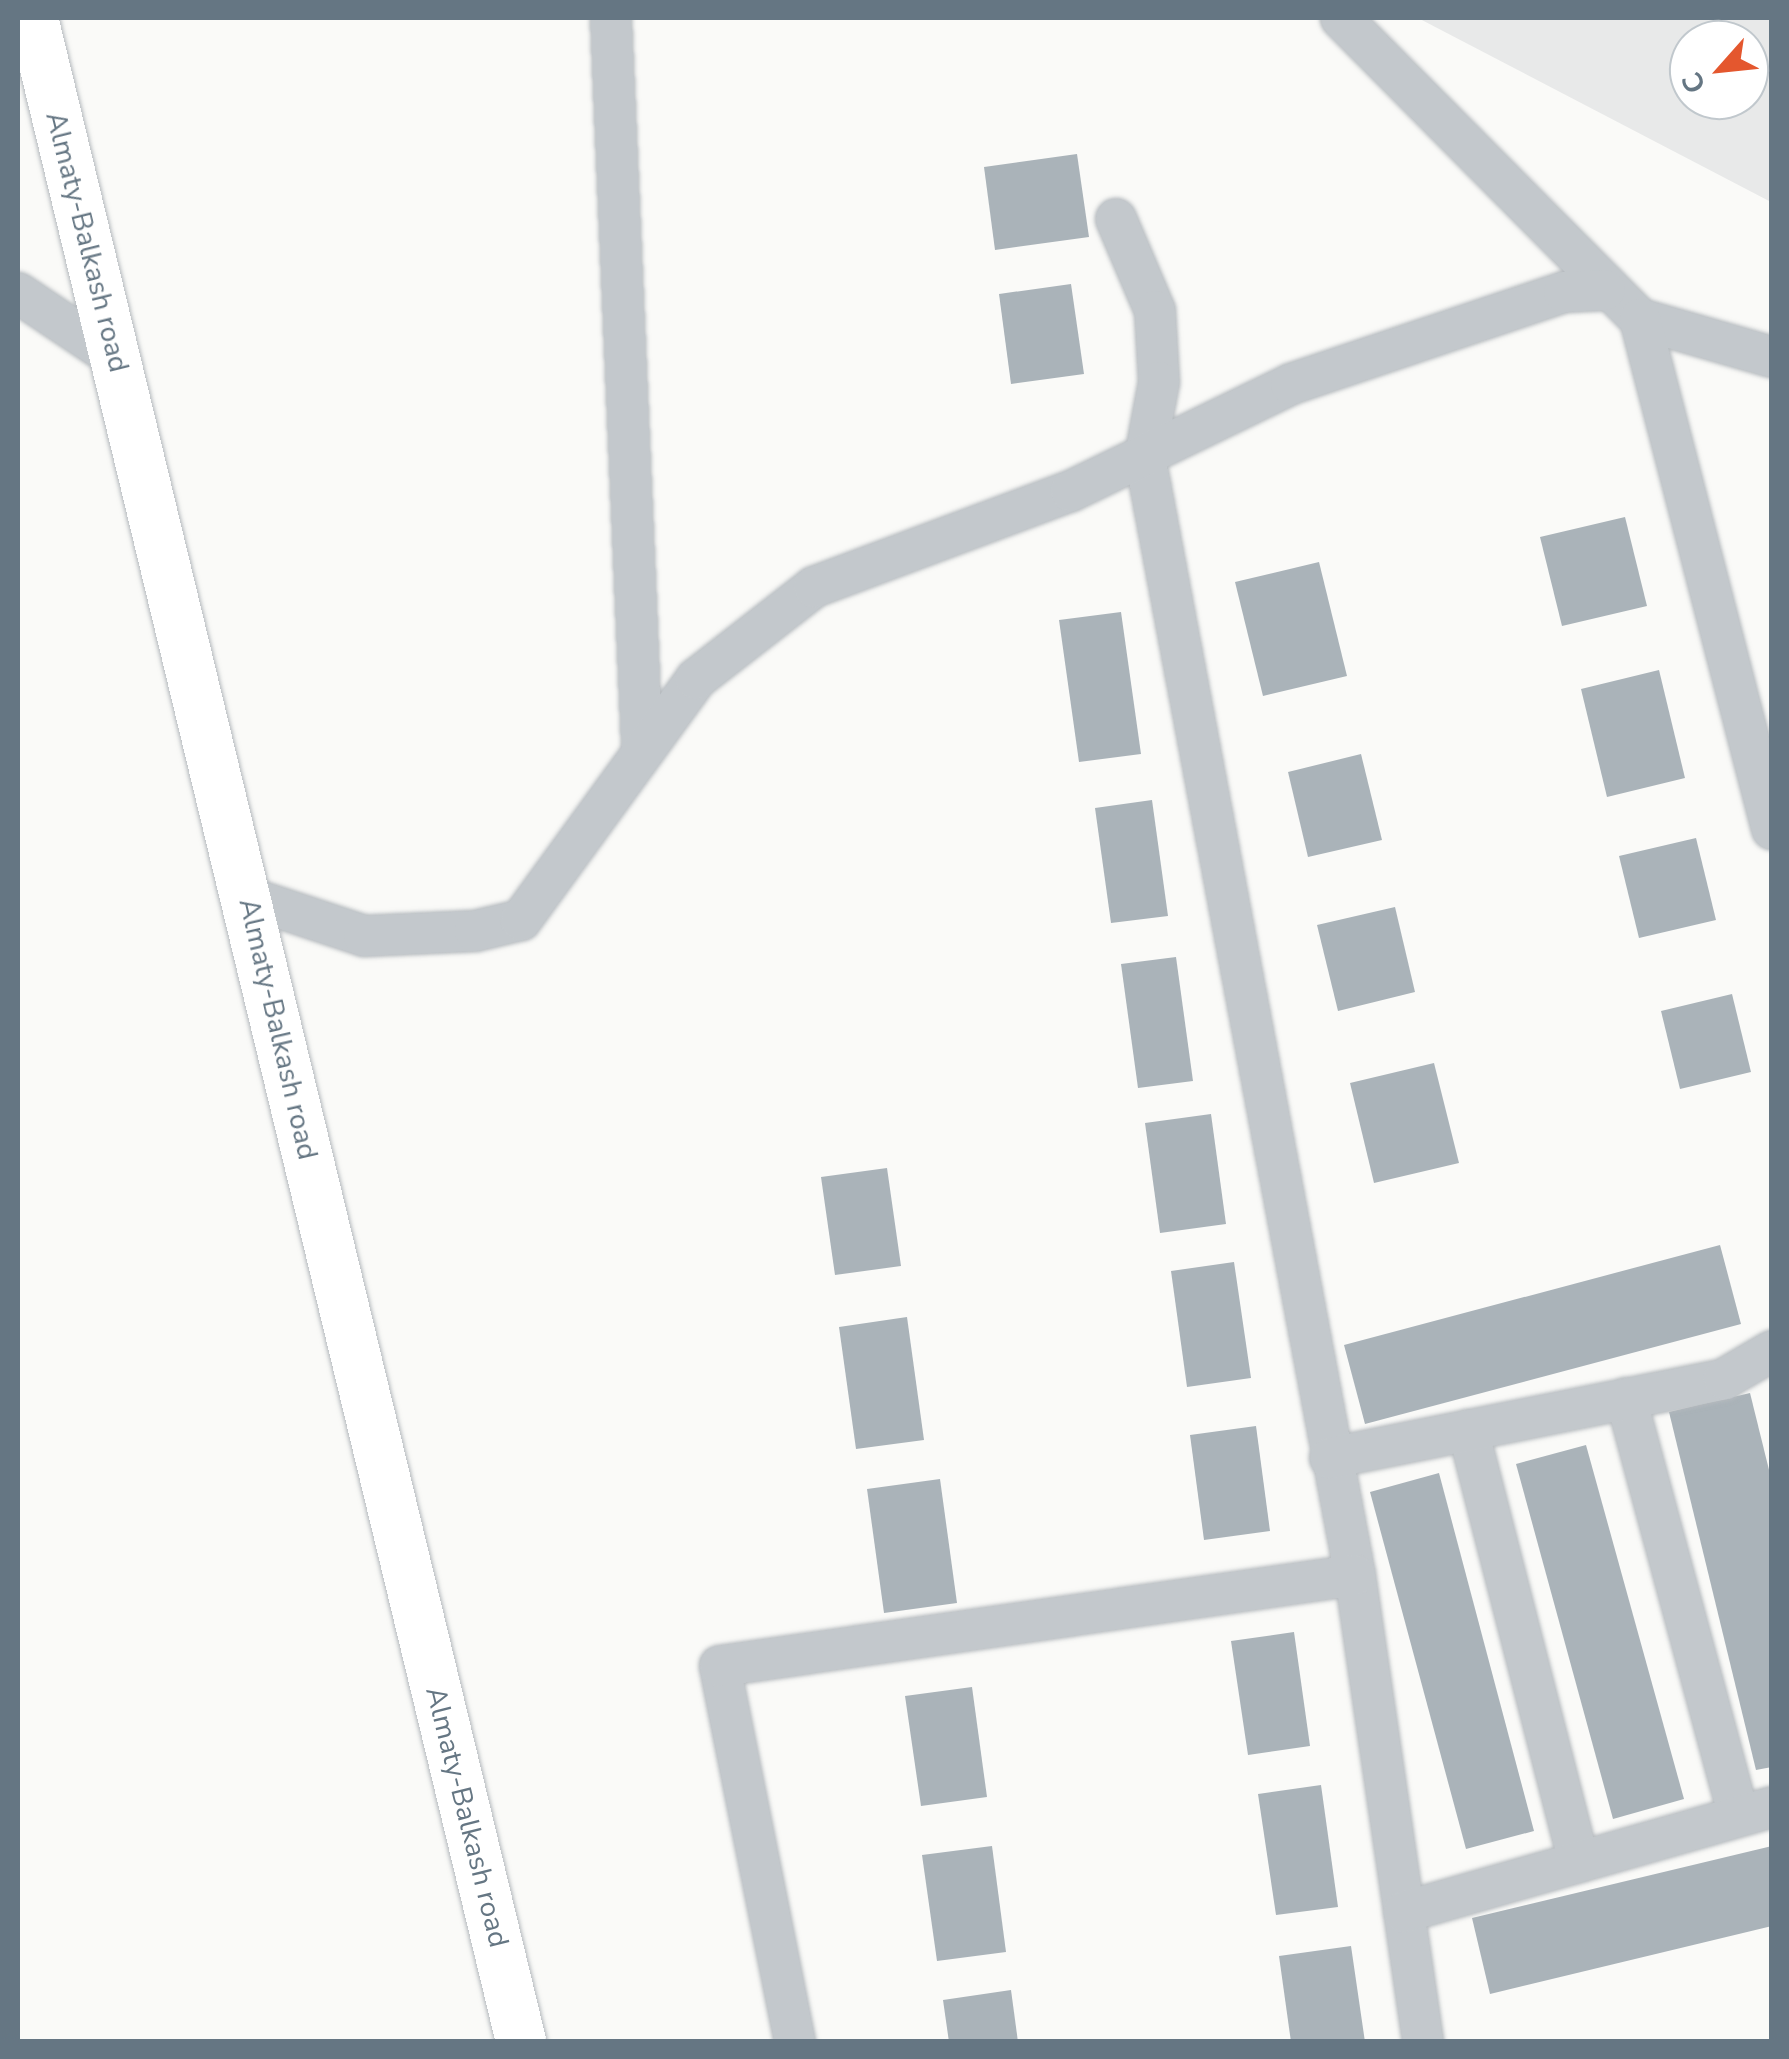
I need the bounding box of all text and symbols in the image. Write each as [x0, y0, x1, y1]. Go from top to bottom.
north arrow [1669, 20, 1769, 120]
text: С [1673, 66, 1715, 100]
street label: Almaty-Balkash road [38, 108, 136, 376]
street label: Almaty-Balkash road [232, 895, 324, 1163]
street label: Almaty-Balkash road [418, 1683, 516, 1951]

